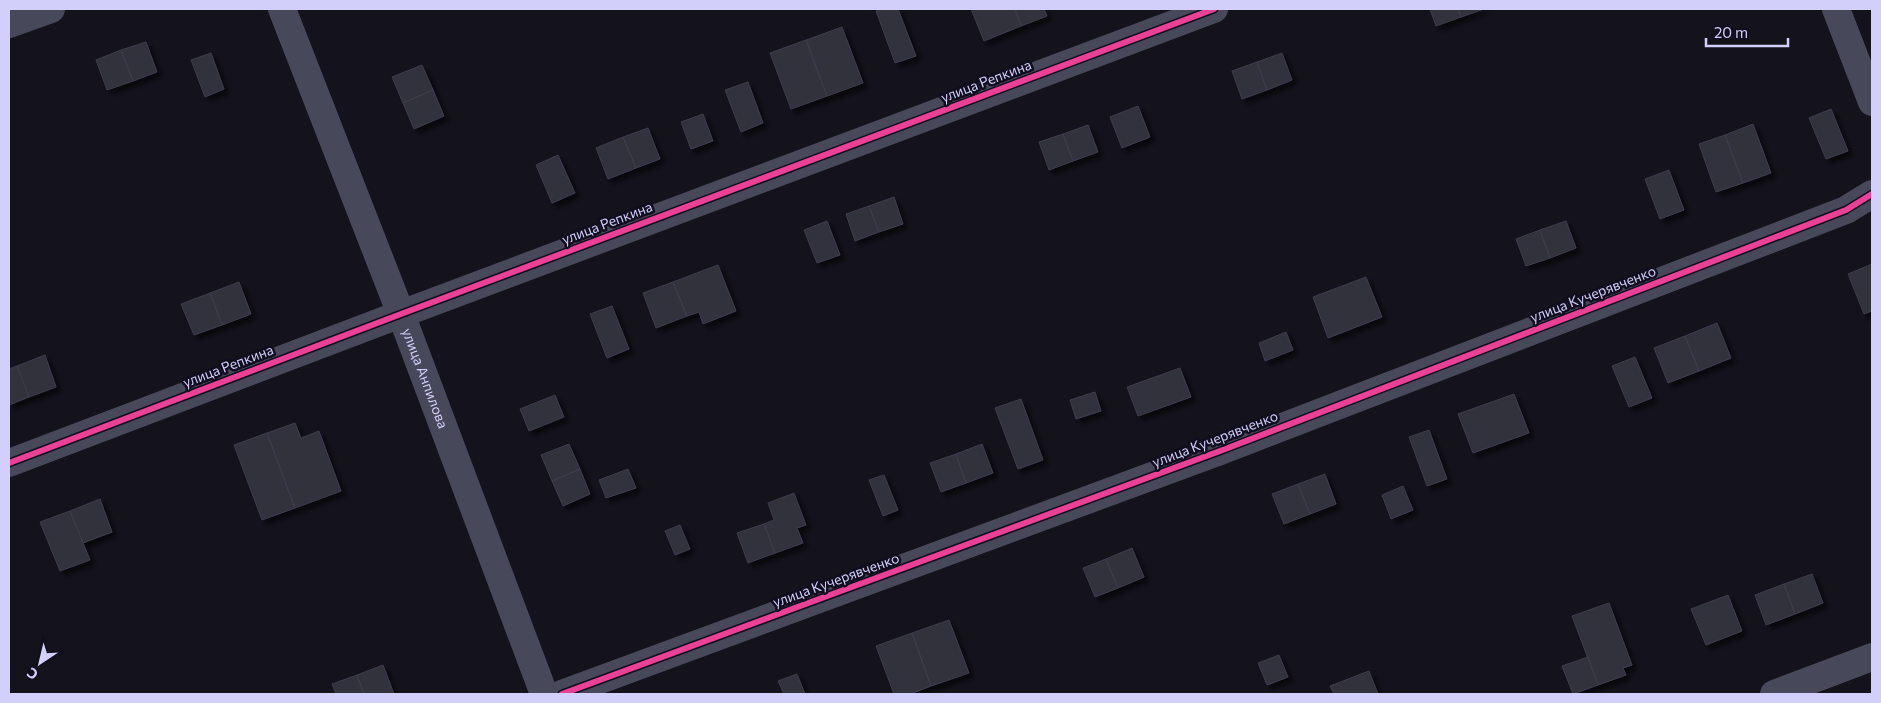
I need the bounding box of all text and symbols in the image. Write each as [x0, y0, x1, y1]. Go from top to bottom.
scale bar [1706, 15, 1788, 47]
text: 20 m [1714, 23, 1748, 41]
street label: улица Репкина [938, 55, 1034, 106]
street label: улица Репкина [559, 197, 655, 248]
street label: улица Кучерявченко [1528, 262, 1658, 325]
street label: улица Анпилова [399, 326, 452, 431]
street label: улица Репкина [180, 340, 276, 391]
street label: улица Кучерявченко [1150, 407, 1280, 470]
street label: улица Кучерявченко [770, 549, 901, 610]
north arrow [15, 638, 65, 688]
text: С [23, 664, 41, 684]

